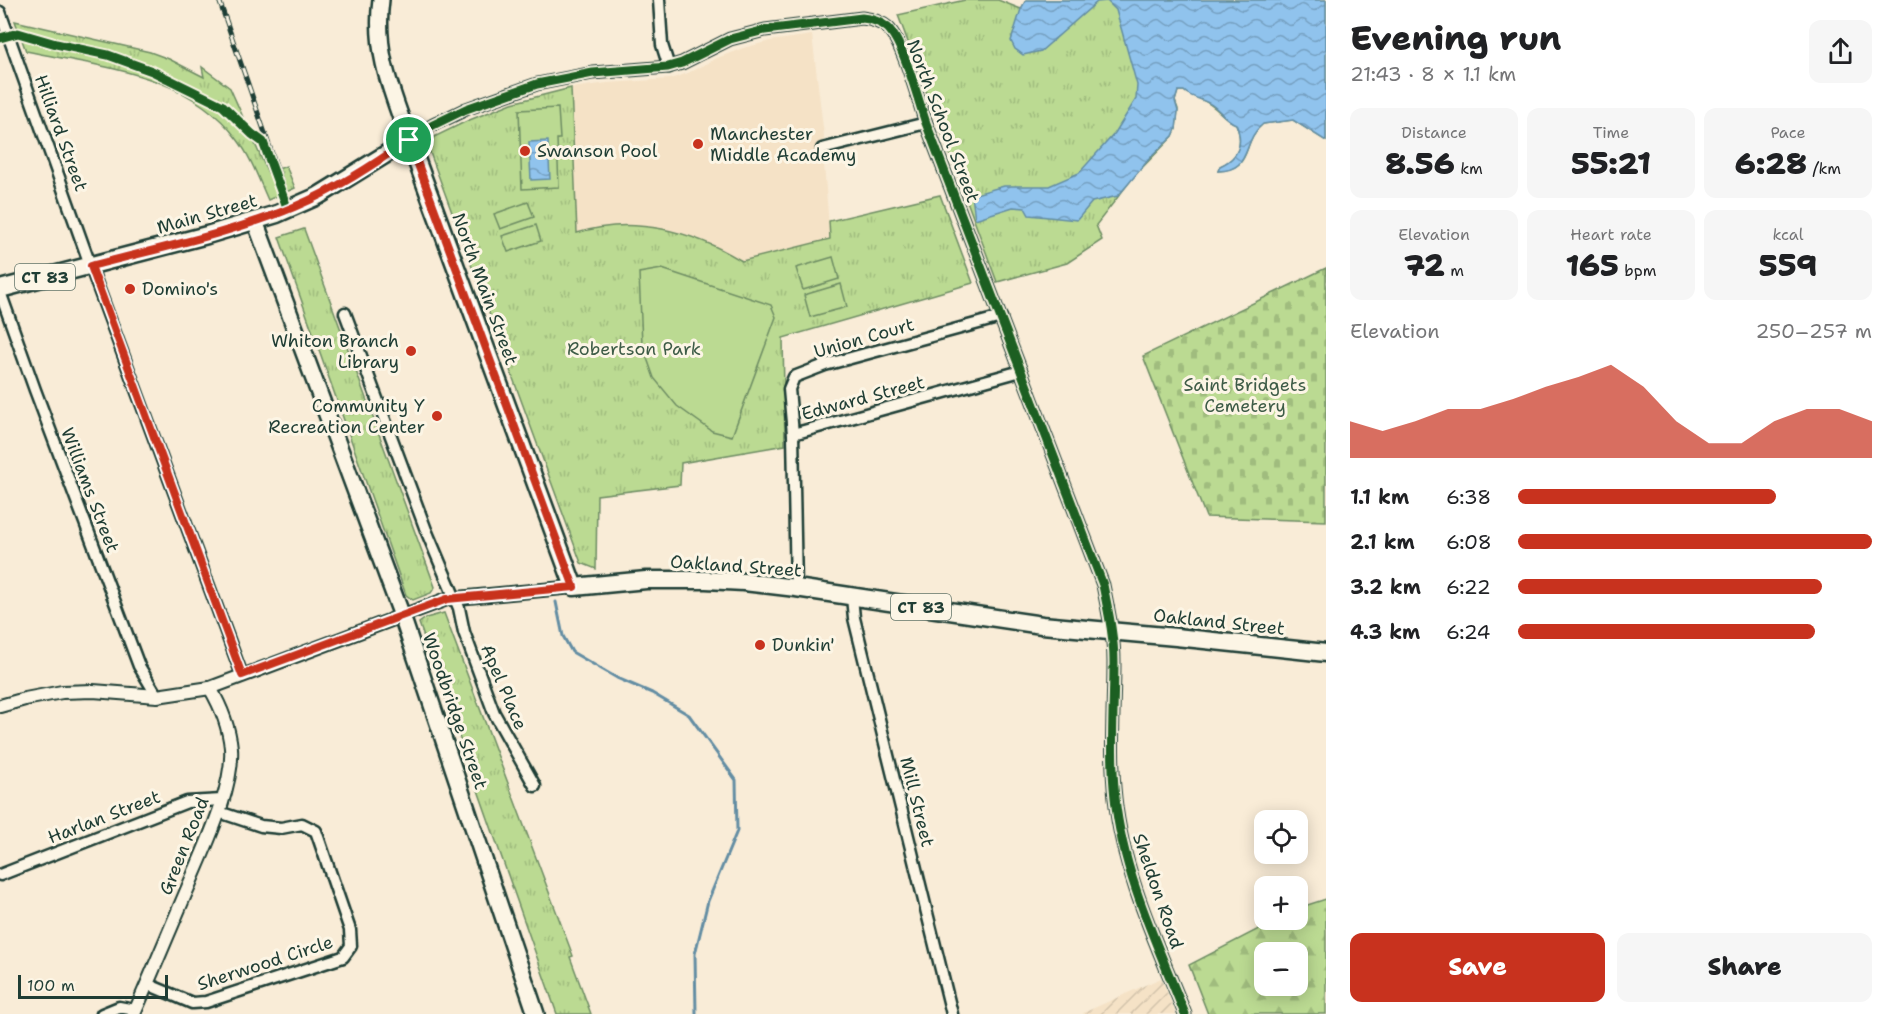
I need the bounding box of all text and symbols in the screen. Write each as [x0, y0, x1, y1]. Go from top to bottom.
text: Evening run [1350, 16, 1561, 61]
button: share [1809, 20, 1872, 83]
street label: North School Street [901, 36, 985, 206]
text: 21:43 · 8 × 1.1 km [1350, 61, 1516, 87]
street label: Hilliard Street [29, 71, 93, 195]
pin [383, 114, 434, 165]
place label: Manchester Middle Academy [710, 122, 856, 167]
text: Distance [1401, 122, 1467, 143]
text: Time [1593, 122, 1629, 143]
text: Pace [1770, 122, 1806, 143]
icon: arrive [392, 123, 425, 156]
marker: Manchester Middle Academy [691, 137, 705, 151]
place label: Swanson Pool [537, 139, 658, 163]
text: 8.56 [1385, 143, 1455, 184]
text: 55:21 [1571, 143, 1651, 184]
text: 6:28 [1735, 143, 1807, 184]
marker: Swanson Pool [518, 144, 532, 158]
text: km [1455, 158, 1483, 179]
text: /km [1807, 158, 1841, 179]
street label: Main Street [154, 188, 260, 240]
street label: North Main Street [446, 210, 524, 369]
text: Elevation [1398, 224, 1470, 245]
text: Heart rate [1570, 224, 1652, 245]
text: kcal [1772, 224, 1804, 245]
text: 72 [1404, 245, 1445, 286]
text: 165 [1566, 245, 1619, 286]
text: 559 [1759, 245, 1817, 286]
text: m [1445, 260, 1464, 281]
text: bpm [1619, 260, 1656, 281]
road number: CT 83 [15, 264, 75, 290]
place label: Domino's [142, 277, 218, 301]
marker: Domino's [123, 282, 137, 296]
street label: Union Court [811, 312, 917, 364]
text: Elevation [1350, 318, 1440, 344]
text: 250–257 m [1755, 318, 1872, 344]
place label: Whiton Branch Library [271, 329, 399, 374]
park label: Robertson Park [567, 337, 701, 361]
marker: Whiton Branch Library [404, 344, 418, 358]
street label: Edward Street [799, 370, 927, 426]
park label: Saint Bridgets Cemetery [1184, 373, 1306, 418]
place label: Community Y Recreation Center [268, 394, 425, 439]
marker: Community Y Recreation Center [430, 409, 444, 423]
street label: Williams Street [55, 424, 125, 556]
text: 1.1 km [1350, 484, 1409, 510]
text: 6:38 [1446, 484, 1491, 510]
text: 2.1 km [1350, 529, 1415, 555]
text: 6:08 [1446, 529, 1492, 555]
street label: Oakland Street [669, 549, 803, 583]
text: 3.2 km [1350, 574, 1421, 600]
text: 6:22 [1446, 574, 1491, 600]
road number: CT 83 [891, 594, 951, 620]
street label: Oakland Street [1152, 603, 1286, 641]
text: 4.3 km [1350, 619, 1420, 645]
text: 6:24 [1446, 619, 1490, 645]
street label: Woodbridge Street [417, 629, 493, 793]
place label: Dunkin' [772, 633, 835, 657]
marker: Dunkin' [753, 638, 767, 652]
street label: Apel Place [475, 641, 533, 733]
street label: Mill Street [894, 754, 940, 850]
street label: Harlan Street [44, 785, 164, 849]
street label: Green Road [153, 794, 215, 898]
map controls [1254, 810, 1308, 996]
button: locate [1254, 810, 1308, 864]
street label: Sheldon Road [1127, 830, 1189, 952]
button: + [1254, 876, 1308, 930]
street label: Sherwood Circle [194, 930, 336, 996]
button: Save [1350, 933, 1605, 1002]
button: Share [1617, 933, 1872, 1002]
button: − [1254, 942, 1308, 996]
scale bar [18, 972, 168, 1000]
text: 100 m [27, 975, 75, 996]

